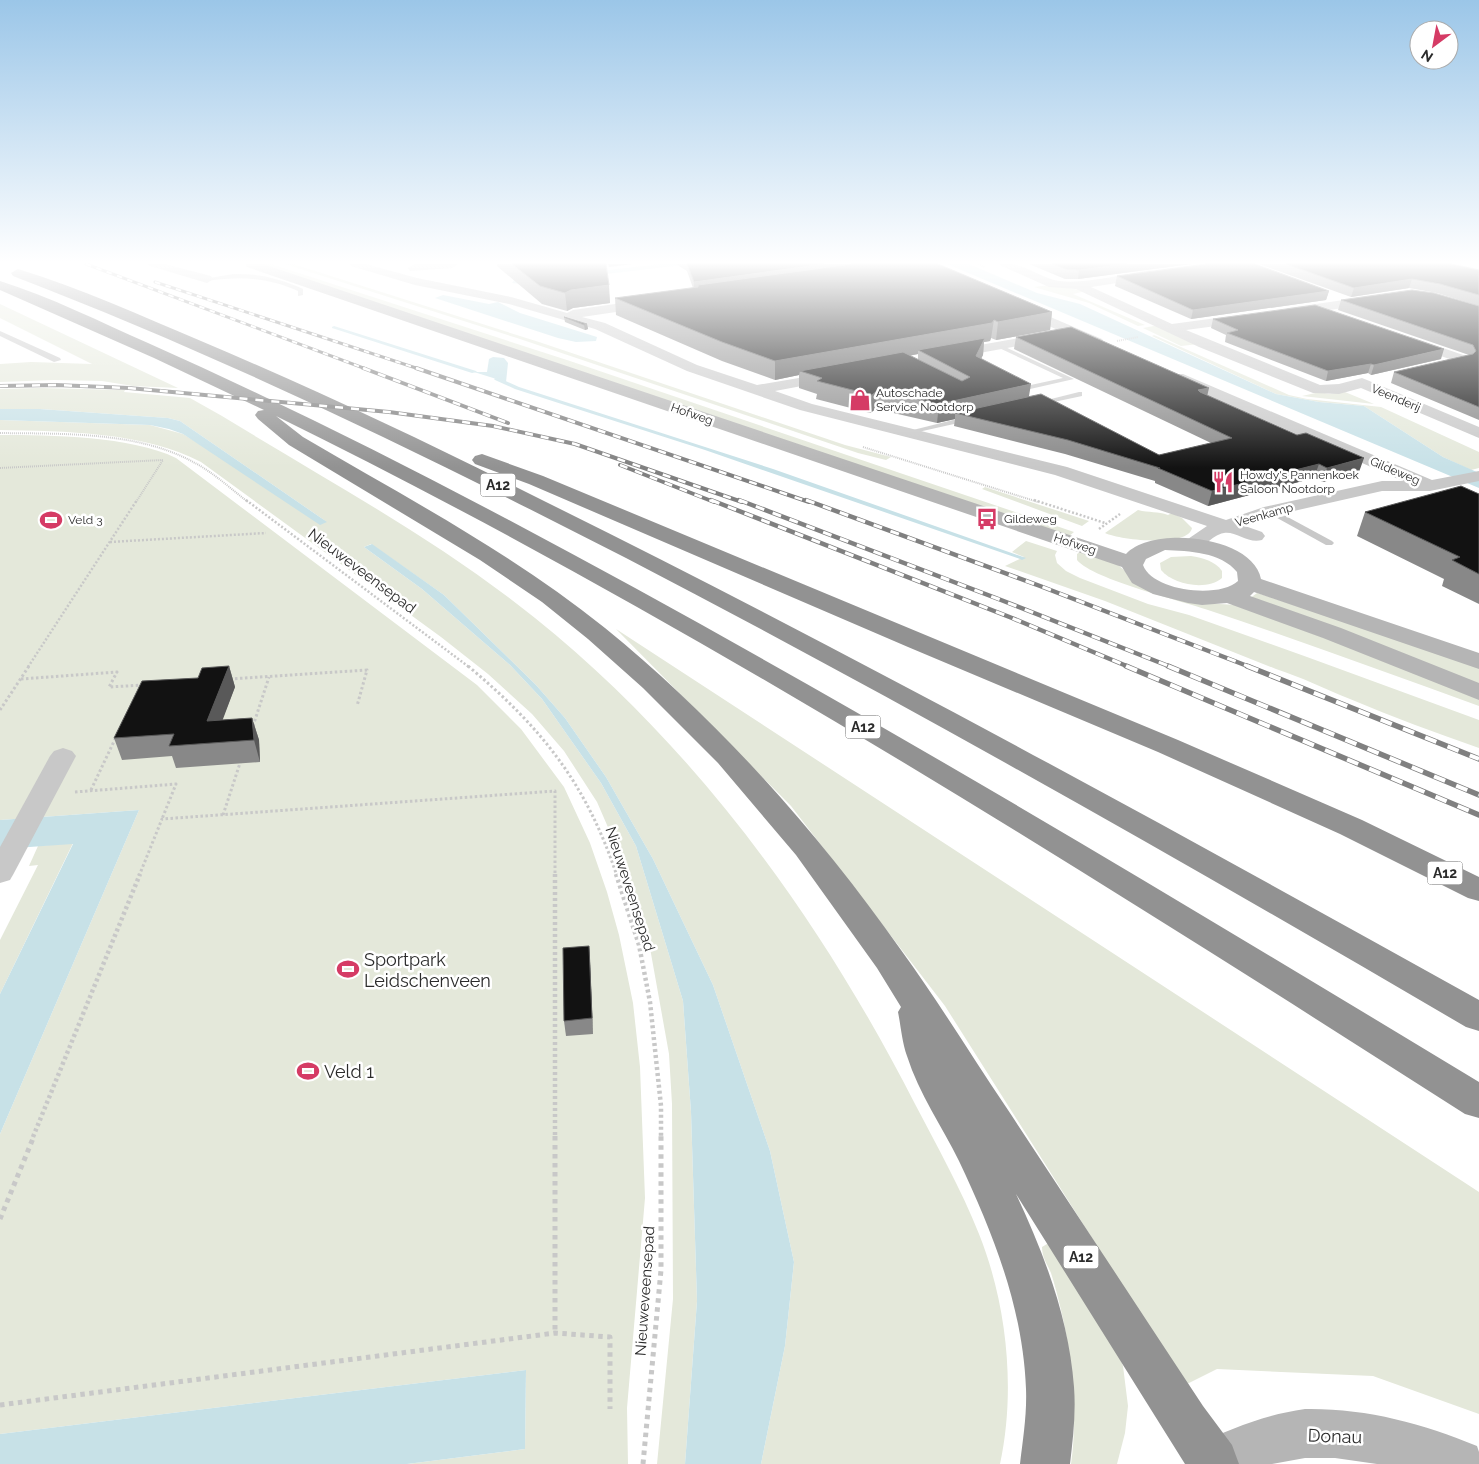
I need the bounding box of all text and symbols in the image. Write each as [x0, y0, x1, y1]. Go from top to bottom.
north arrow [1409, 20, 1459, 70]
text: N [1418, 46, 1436, 66]
street label: Veenderij [1369, 381, 1423, 415]
place label: Autoschade Service Nootdorp [876, 386, 974, 414]
shop icon: Autoschade Service Nootdorp [847, 387, 873, 413]
street label: Hofweg [669, 400, 715, 428]
street label: Gildeweg [1368, 454, 1422, 488]
place label: Howdy's Pannenkoek Saloon Nootdorp [1240, 468, 1359, 496]
restaurant icon: Howdy's Pannenkoek Saloon Nootdorp [1210, 469, 1236, 495]
road number: A12 [480, 474, 516, 496]
street label: Veenkamp [1233, 500, 1295, 530]
bus stop icon: Gildeweg [974, 506, 1000, 532]
sports icon: Veld 3 [38, 507, 64, 533]
place label: Gildeweg [1004, 512, 1057, 526]
place label: Veld 3 [68, 513, 103, 527]
street label: Nieuweveensepad [305, 525, 419, 617]
street label: Hofweg [1052, 531, 1098, 557]
road number: A12 [846, 716, 880, 739]
street label: Nieuweveensepad [601, 824, 659, 954]
road number: A12 [1428, 861, 1462, 884]
place label: Sportpark Leidschenveen [364, 949, 491, 991]
sports icon: Sportpark Leidschenveen [335, 956, 361, 982]
sports icon: Veld 1 [295, 1058, 321, 1084]
place label: Veld 1 [324, 1061, 374, 1082]
street label: Nieuweveensepad [631, 1226, 659, 1356]
road number: A12 [1064, 1246, 1098, 1268]
street label: Donau [1307, 1425, 1363, 1447]

